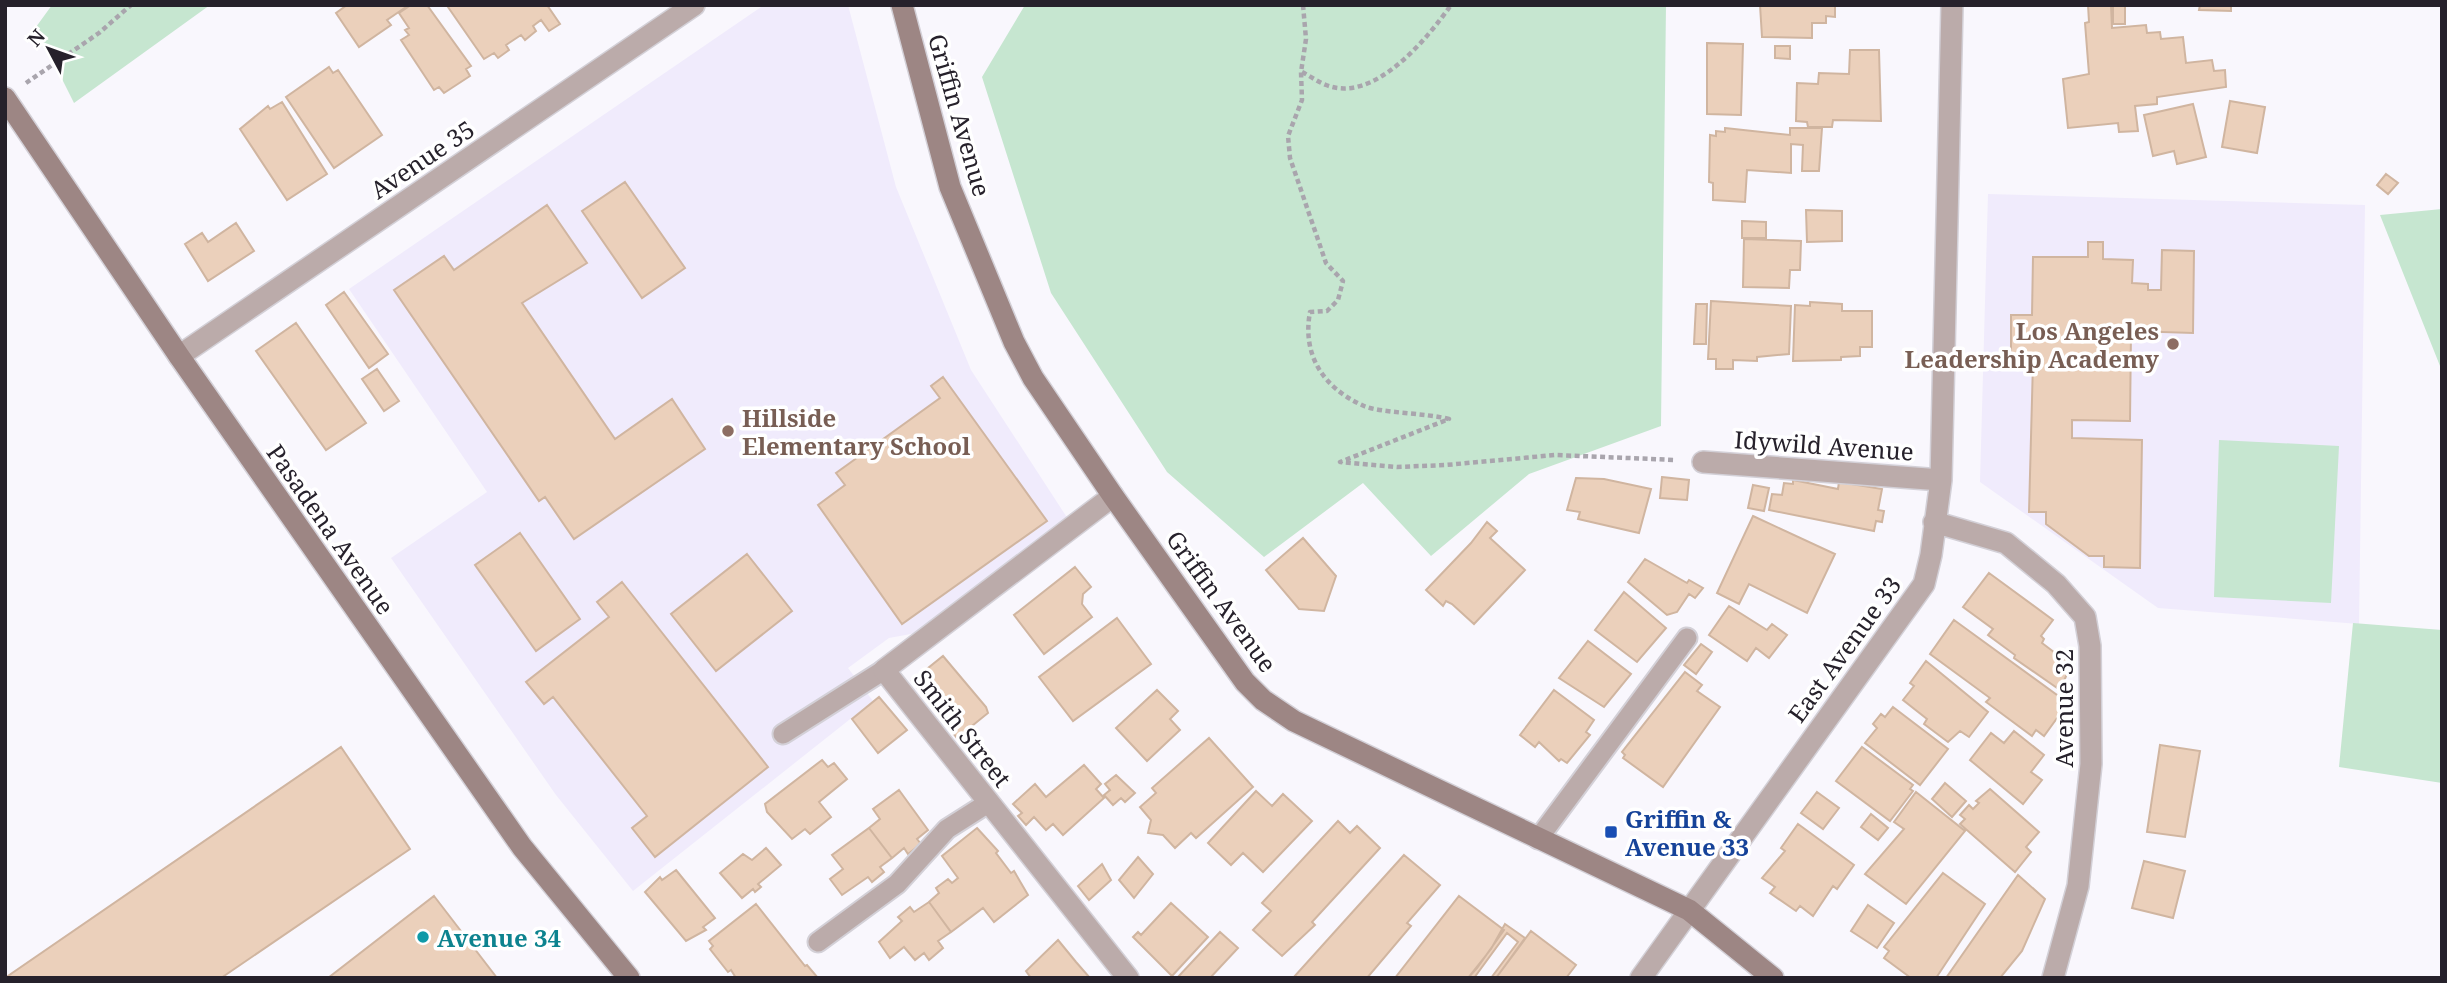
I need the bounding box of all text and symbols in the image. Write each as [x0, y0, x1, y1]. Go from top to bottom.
north arrow [14, 14, 84, 84]
text: N [21, 24, 51, 52]
street label: Griffin Avenue [921, 30, 999, 200]
street label: Avenue 35 [364, 112, 480, 206]
place label: Los Angeles Leadership Academy [1905, 314, 2159, 375]
marker: Los Angeles Leadership Academy [2165, 336, 2181, 352]
place label: Hillside Elementary School [742, 401, 971, 462]
street label: Idywild Avenue [1733, 422, 1915, 468]
marker: Hillside Elementary School [720, 423, 736, 439]
street label: Pasadena Avenue [260, 437, 402, 621]
street label: Griffin Avenue [1159, 523, 1285, 679]
street label: East Avenue 33 [1780, 569, 1908, 729]
street label: Avenue 32 [2047, 649, 2080, 767]
street label: Smith Street [907, 663, 1019, 793]
place label: Griffin & Avenue 33 [1625, 802, 1749, 863]
marker: Griffin & Avenue 33 [1603, 824, 1619, 840]
place label: Avenue 34 [437, 921, 561, 954]
marker: Avenue 34 [415, 929, 431, 945]

